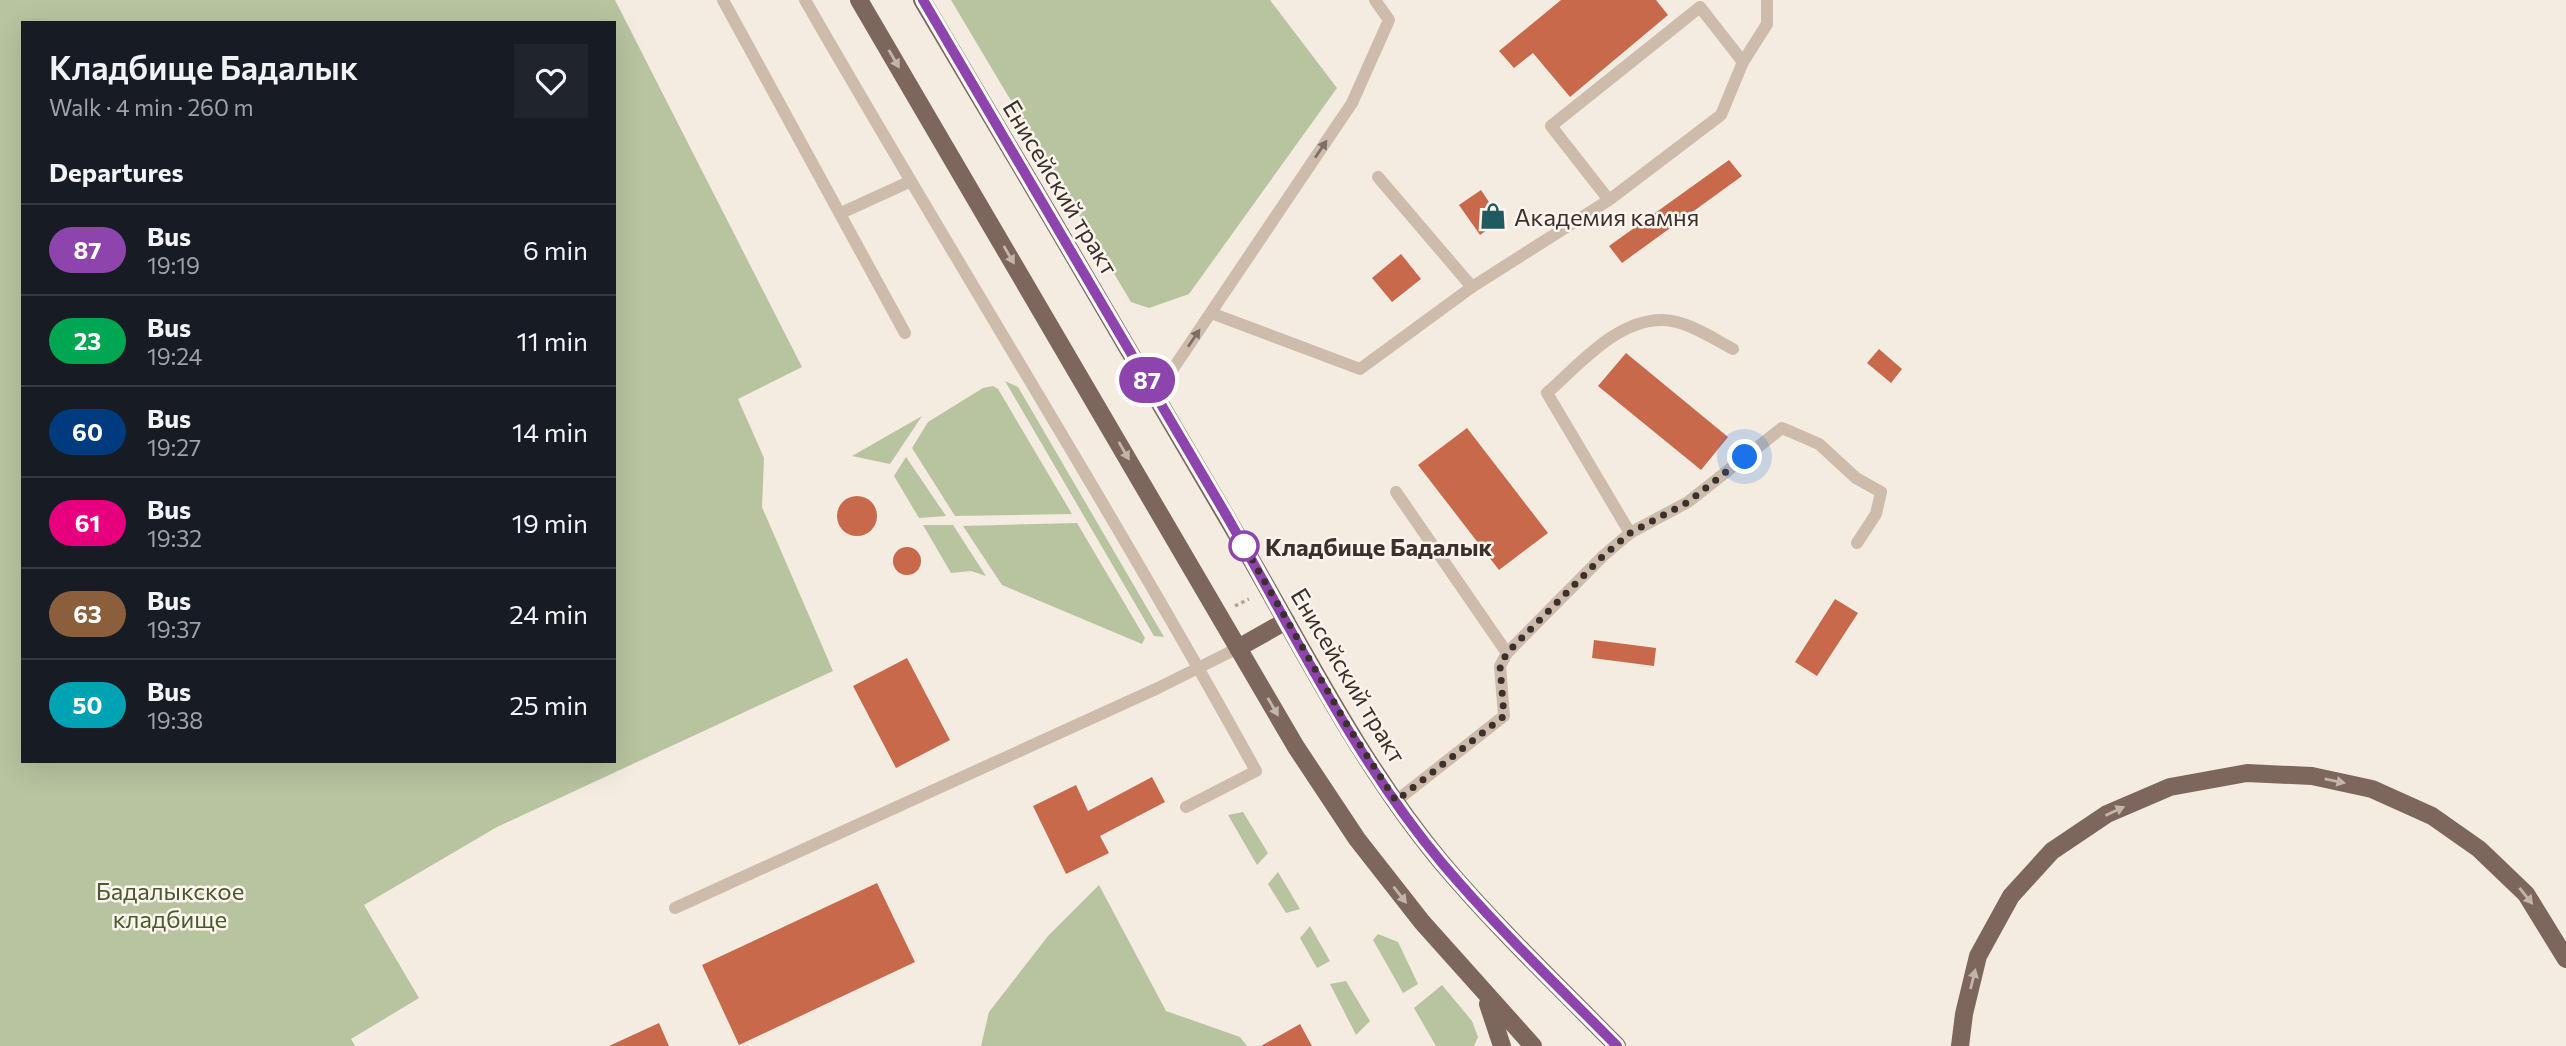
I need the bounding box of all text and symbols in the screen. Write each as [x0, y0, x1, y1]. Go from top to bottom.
button: heart [514, 44, 588, 118]
text: Кладбище Бадалык [49, 46, 358, 87]
one-way arrow [887, 49, 900, 68]
text: Walk · 4 min · 260 m [49, 93, 254, 121]
street label: Енисейский тракт [997, 94, 1125, 280]
one-way arrow [1314, 140, 1327, 159]
text: Departures [49, 156, 184, 187]
shop icon: Академия камня [1478, 201, 1508, 231]
place label: Академия камня [1514, 202, 1699, 231]
text: Bus [147, 220, 191, 251]
text: 6 min [523, 234, 588, 265]
text: 87 [74, 235, 101, 264]
one-way arrow [1003, 245, 1015, 265]
text: 19:19 [147, 251, 200, 279]
text: Bus [147, 311, 191, 342]
text: 11 min [517, 325, 588, 356]
text: 23 [74, 326, 101, 355]
one-way arrow [1187, 329, 1201, 347]
text: 19:24 [147, 342, 202, 370]
line badge: 87 [1116, 357, 1178, 403]
text: 87 [1133, 365, 1161, 394]
text: Bus [147, 402, 191, 433]
text: 14 min [512, 416, 588, 447]
text: 60 [72, 417, 103, 446]
text: 19:27 [147, 433, 201, 461]
your location [1727, 439, 1762, 474]
one-way arrow [1118, 442, 1130, 461]
text: Bus [147, 493, 191, 524]
text: 19 min [512, 507, 588, 538]
text: 61 [75, 508, 100, 537]
text: 19:32 [147, 524, 202, 552]
marker: Кладбище Бадалык [1229, 531, 1259, 561]
place label: Кладбище Бадалык [1265, 532, 1492, 561]
street label: Енисейский тракт [1285, 582, 1413, 768]
text: Bus [147, 584, 191, 615]
text: 24 min [509, 598, 588, 629]
text: 63 [73, 599, 102, 628]
text: 19:37 [147, 615, 201, 643]
text: Bus [147, 675, 191, 706]
text: 25 min [509, 689, 588, 720]
text: 50 [73, 690, 102, 719]
one-way arrow [1266, 697, 1279, 716]
text: 19:38 [147, 706, 203, 734]
one-way arrow [2324, 775, 2346, 786]
one-way arrow [2105, 805, 2125, 817]
park label: Бадалыкское кладбище [96, 876, 244, 933]
one-way arrow [1393, 885, 1408, 903]
one-way arrow [2518, 887, 2533, 904]
one-way arrow [1968, 968, 1979, 990]

